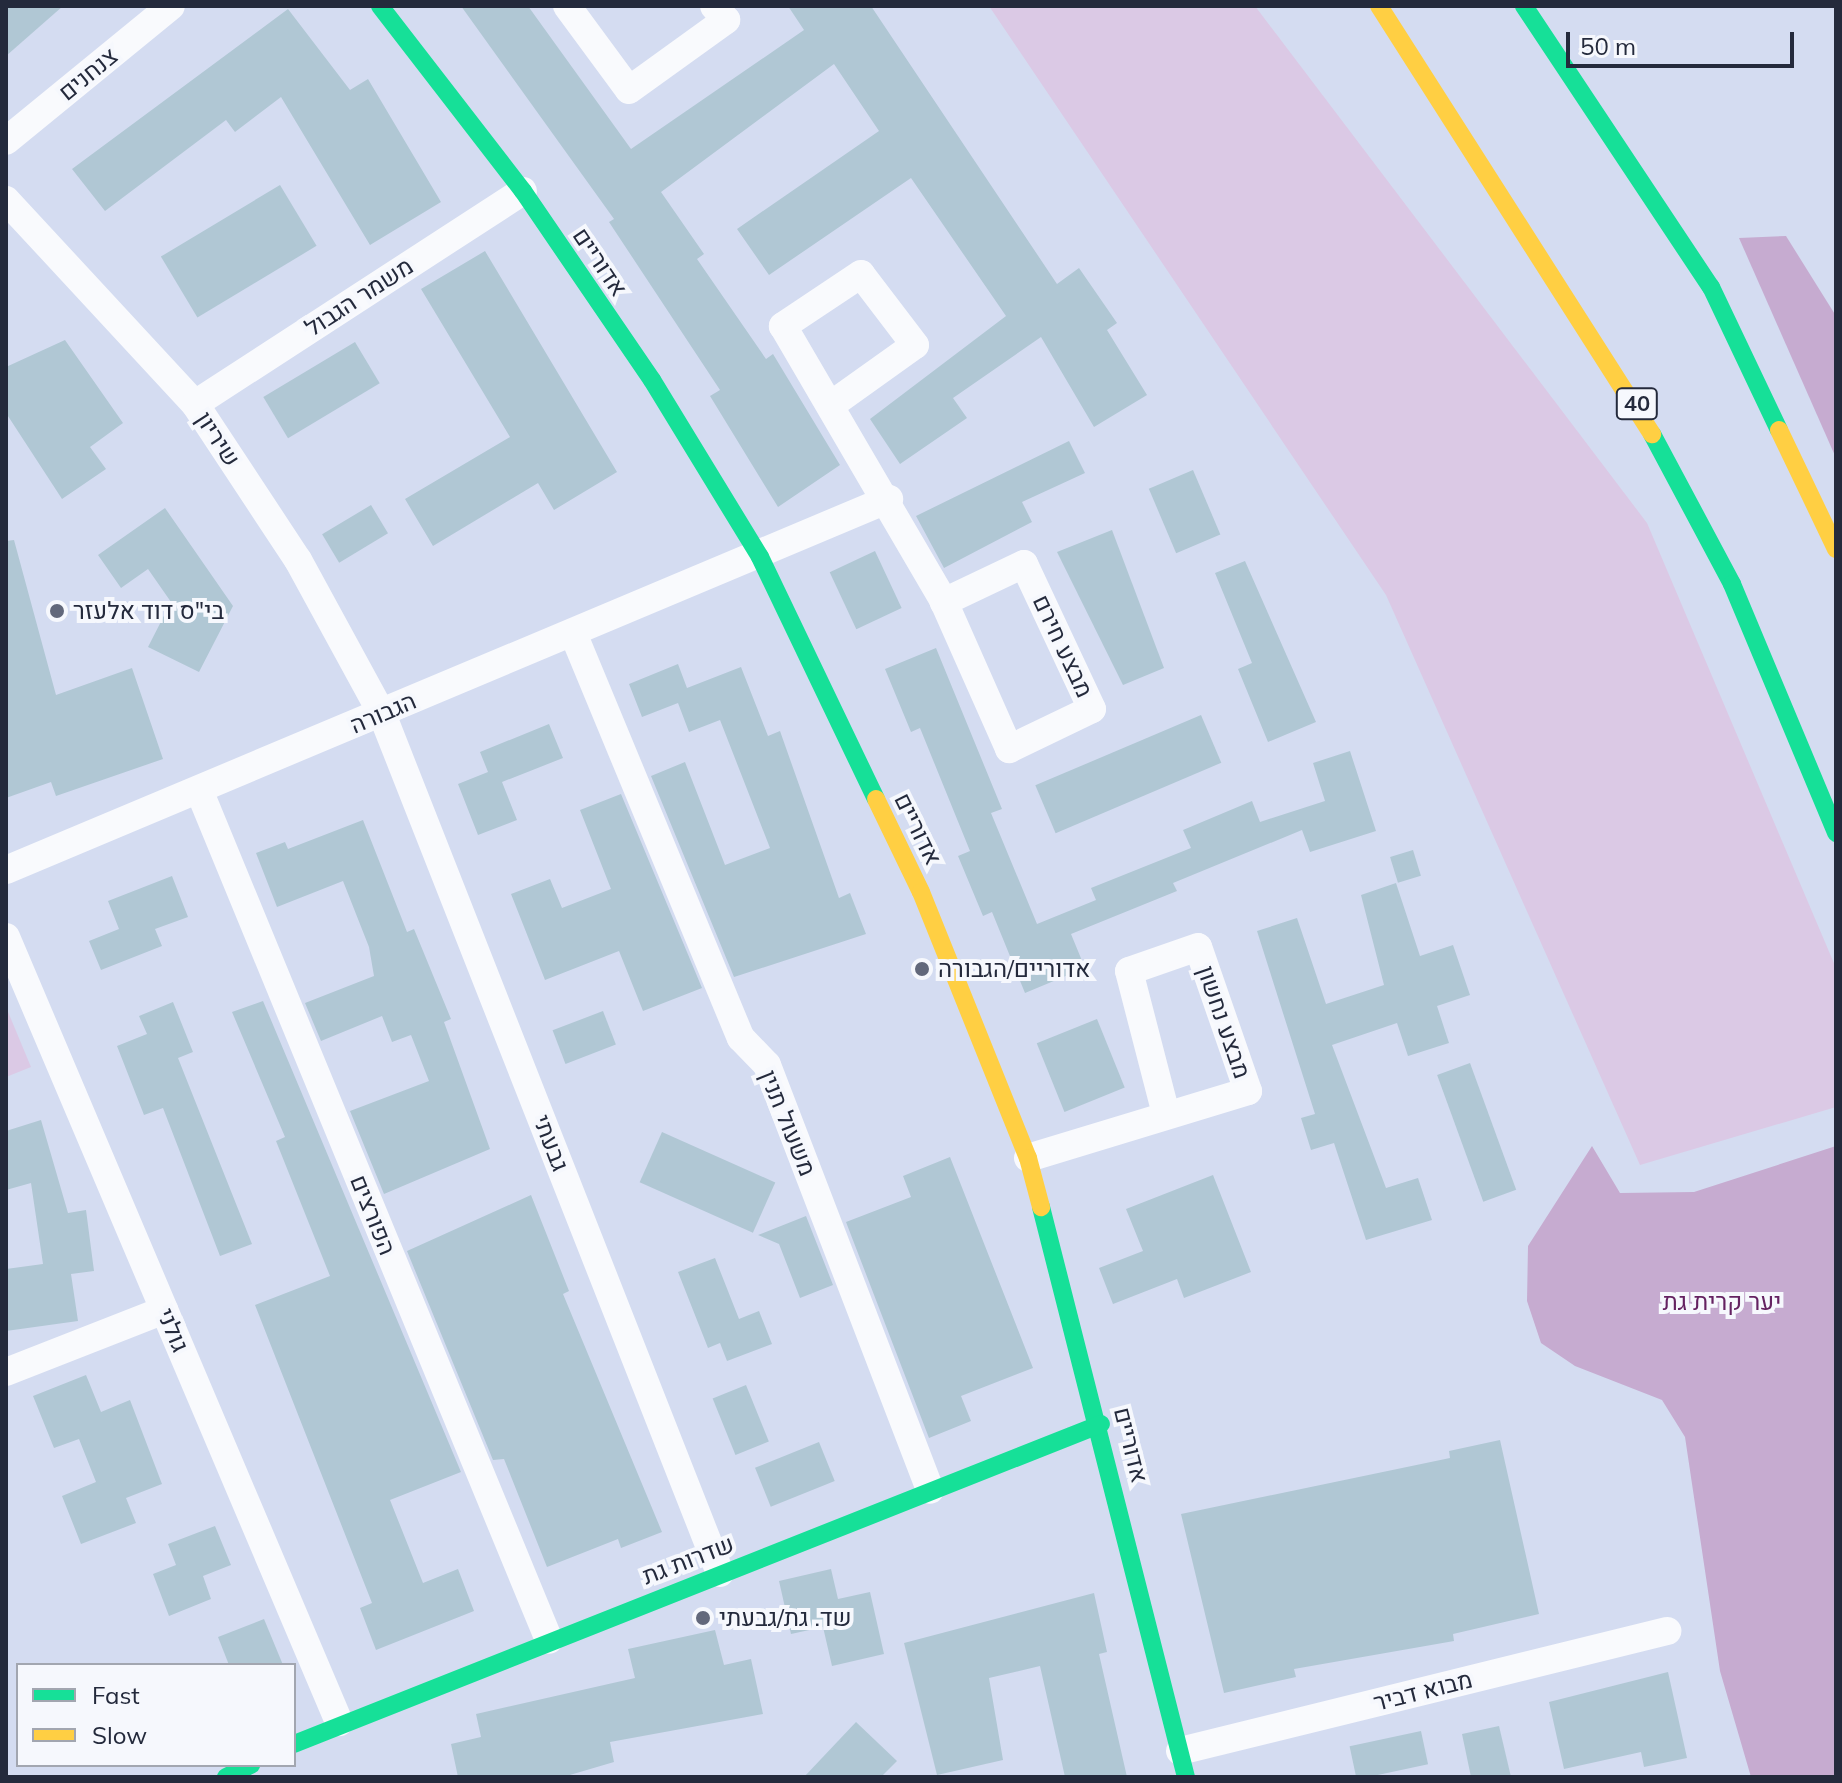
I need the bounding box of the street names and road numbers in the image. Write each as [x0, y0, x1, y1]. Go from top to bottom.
street label: צנחנים [53, 42, 123, 106]
street label: אדוריים [567, 222, 633, 302]
street label: משמר הגבול [300, 251, 418, 343]
road number: 40 [1615, 386, 1659, 422]
street label: שיריון [190, 406, 246, 472]
street label: מבצע חירם [1027, 590, 1099, 702]
street label: הגבורה [346, 686, 420, 740]
street label: אדוריים [888, 788, 948, 870]
street label: מבצע נחשון [1191, 962, 1257, 1082]
street label: משעול תנין [754, 1066, 822, 1180]
street label: גבעתי [527, 1111, 575, 1175]
street label: הפורצים [344, 1171, 402, 1259]
street label: גולני [151, 1304, 195, 1356]
street label: אדוריים [1108, 1404, 1154, 1486]
street label: שדרות גת [638, 1529, 738, 1591]
street label: מבוא דביר [1371, 1665, 1475, 1717]

